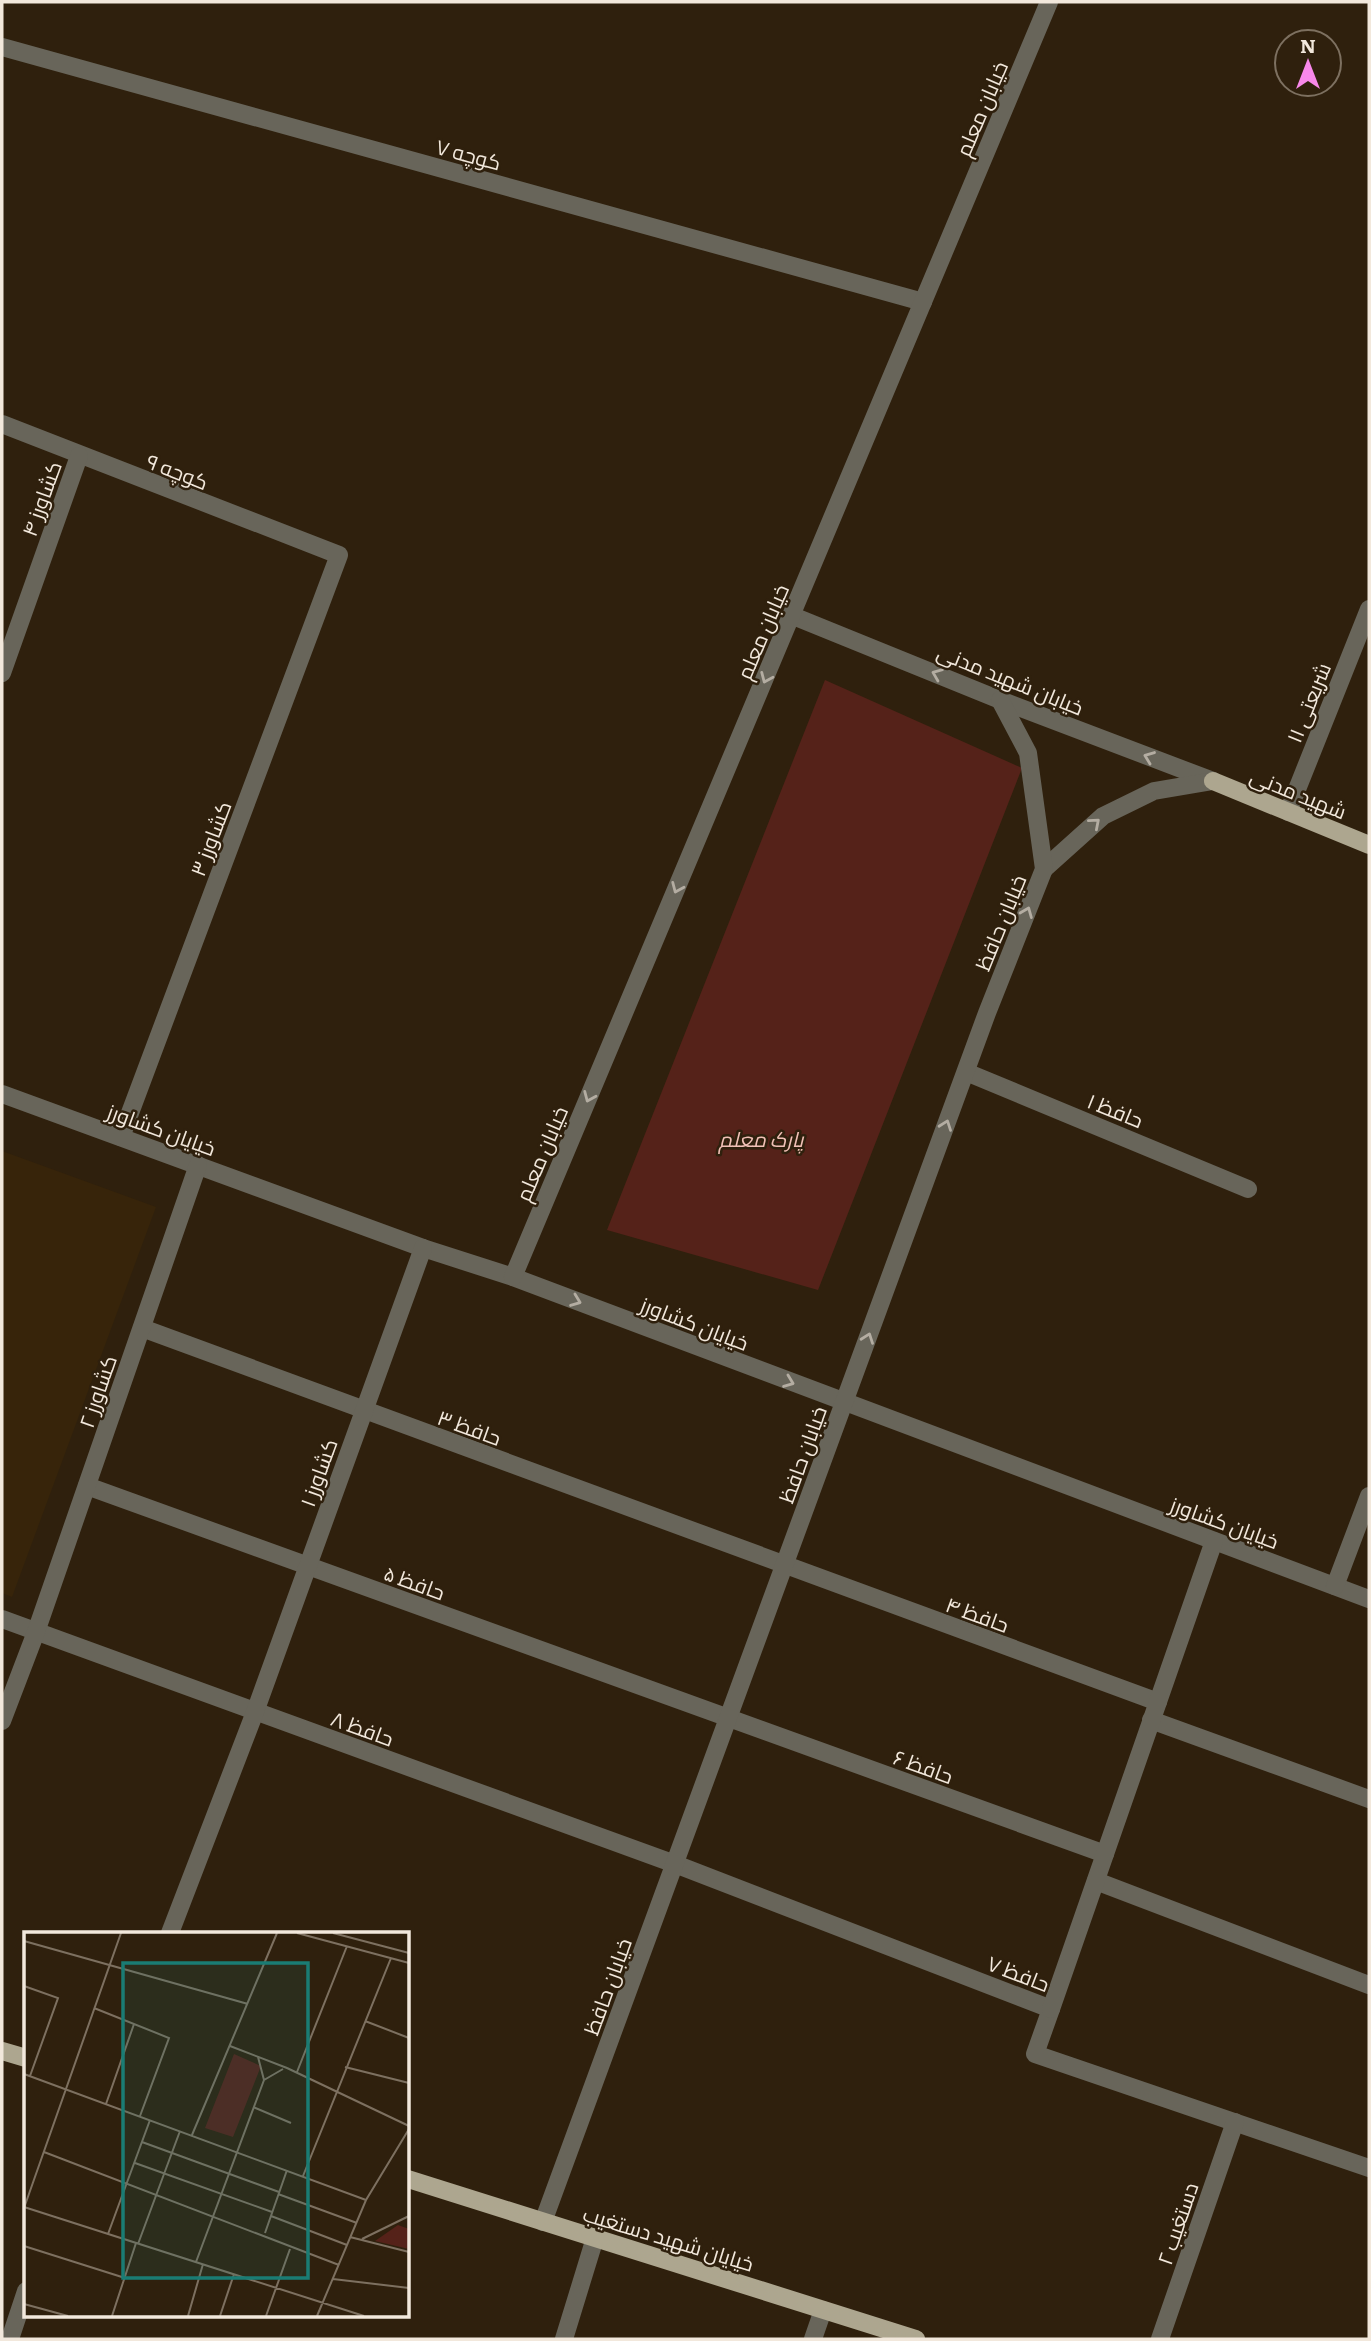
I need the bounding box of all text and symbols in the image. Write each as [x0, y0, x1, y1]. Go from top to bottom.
north arrow [1273, 28, 1343, 98]
text: N [1300, 31, 1316, 59]
street label: خیابان معلم [946, 55, 1015, 161]
street label: کوچه ۷ [433, 129, 505, 178]
street label: کوچه ۹ [142, 444, 214, 497]
street label: کشاورز ۴ [12, 456, 68, 540]
street label: خیابان معلم [727, 578, 796, 684]
street label: خیابان شهید مدنی [933, 634, 1089, 722]
street label: شریعتی ۱۱ [1277, 657, 1337, 747]
one-way arrow [932, 668, 944, 682]
one-way arrow [760, 671, 774, 684]
one-way arrow [1143, 751, 1155, 765]
street label: شهید مدنی [1246, 759, 1352, 825]
street label: کشاورز ۳ [181, 796, 237, 880]
one-way arrow [1087, 819, 1100, 832]
street label: خیابان حافظ [966, 869, 1032, 975]
one-way arrow [671, 881, 685, 893]
one-way arrow [1019, 907, 1033, 919]
street label: حافظ ۱ [1083, 1084, 1149, 1134]
one-way arrow [583, 1091, 597, 1103]
street label: خیایان کشاورز [102, 1094, 221, 1162]
street label: خیابان معلم [506, 1100, 575, 1206]
one-way arrow [938, 1119, 952, 1131]
park label: پارک معلم [718, 1122, 805, 1154]
street label: خیایان کشاورز [635, 1287, 754, 1357]
one-way arrow [570, 1293, 582, 1307]
one-way arrow [860, 1333, 874, 1345]
street label: کشاورز ۲ [69, 1350, 123, 1432]
one-way arrow [783, 1373, 795, 1387]
street label: حافظ ۳ [434, 1400, 506, 1452]
street label: خیابان حافظ [769, 1401, 833, 1507]
street label: کشاورز ۱ [290, 1434, 344, 1510]
street label: خیایان کشاورز [1165, 1487, 1284, 1555]
street label: حافظ ۵ [380, 1556, 450, 1606]
street label: حافظ ۴ [942, 1587, 1014, 1639]
street label: حافظ ۸ [327, 1701, 399, 1753]
street label: حافظ ۶ [890, 1740, 958, 1790]
inset map [24, 1932, 410, 2316]
street label: خیابان حافظ [574, 1933, 638, 2039]
street label: حافظ ۷ [983, 1946, 1055, 1998]
street label: دستغیب ۲ [1147, 2177, 1205, 2269]
street label: خیایان شهید دستغیب [580, 2196, 758, 2278]

